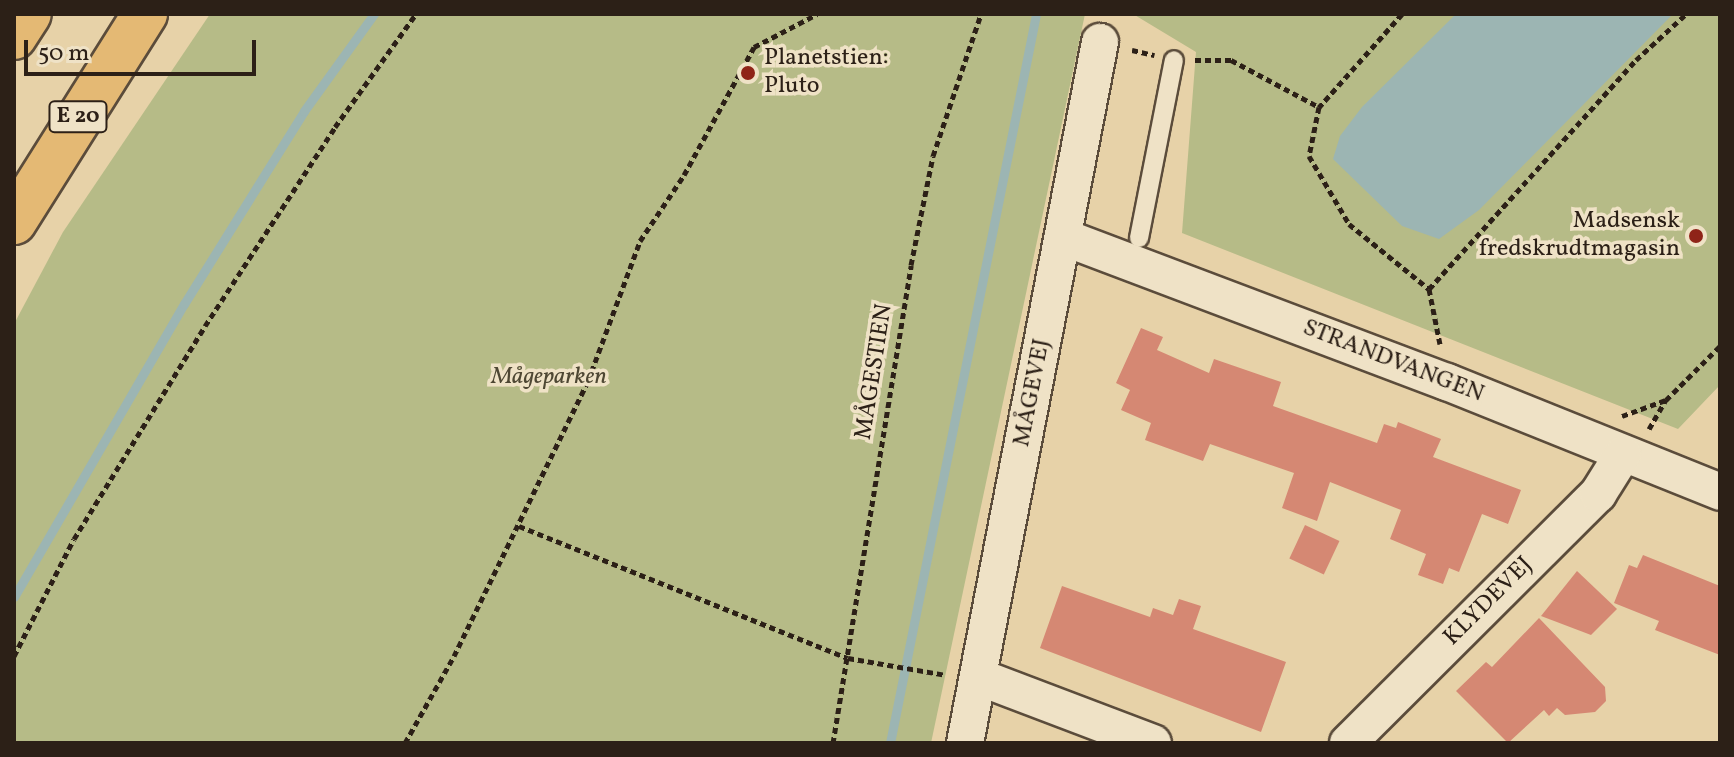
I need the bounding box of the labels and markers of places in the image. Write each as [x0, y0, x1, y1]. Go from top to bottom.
place label: Planetstien: Pluto [764, 45, 888, 101]
marker: Planetstien: Pluto [739, 64, 757, 82]
place label: Madsensk fredskrudtmagasin [1479, 208, 1680, 264]
marker: Madsensk fredskrudtmagasin [1687, 227, 1705, 245]

